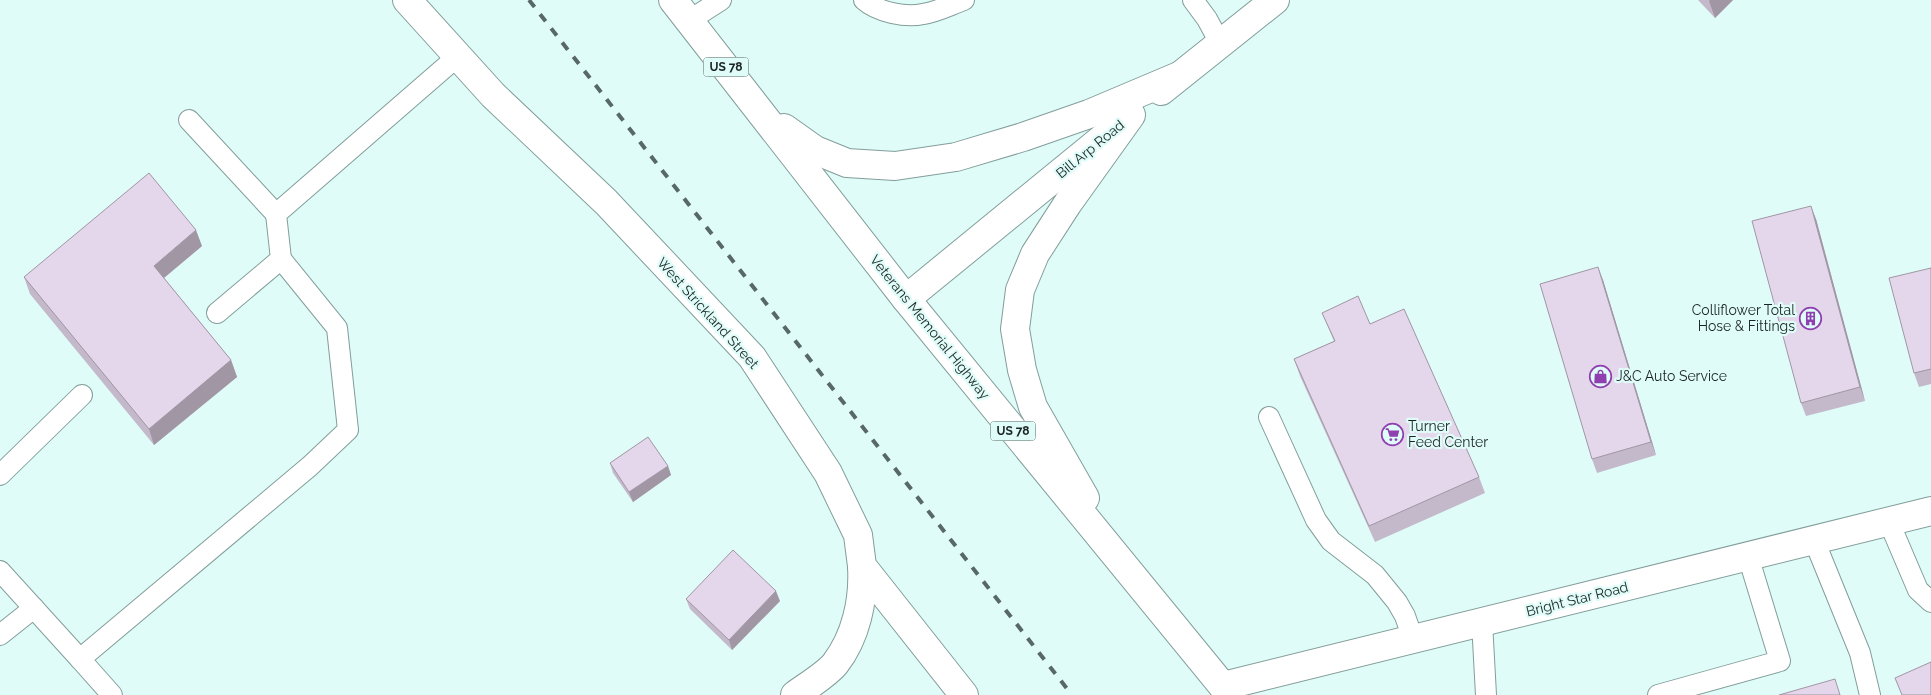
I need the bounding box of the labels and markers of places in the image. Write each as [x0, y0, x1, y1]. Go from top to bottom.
place label: Colliflower Total Hose & Fittings [1692, 302, 1795, 334]
building icon: Colliflower Total Hose & Fittings [1799, 306, 1823, 330]
shop icon: J&C Auto Service [1588, 364, 1612, 388]
place label: J&C Auto Service [1616, 368, 1727, 384]
place label: Turner Feed Center [1408, 418, 1488, 450]
supermarket icon: Turner Feed Center [1380, 422, 1404, 446]

